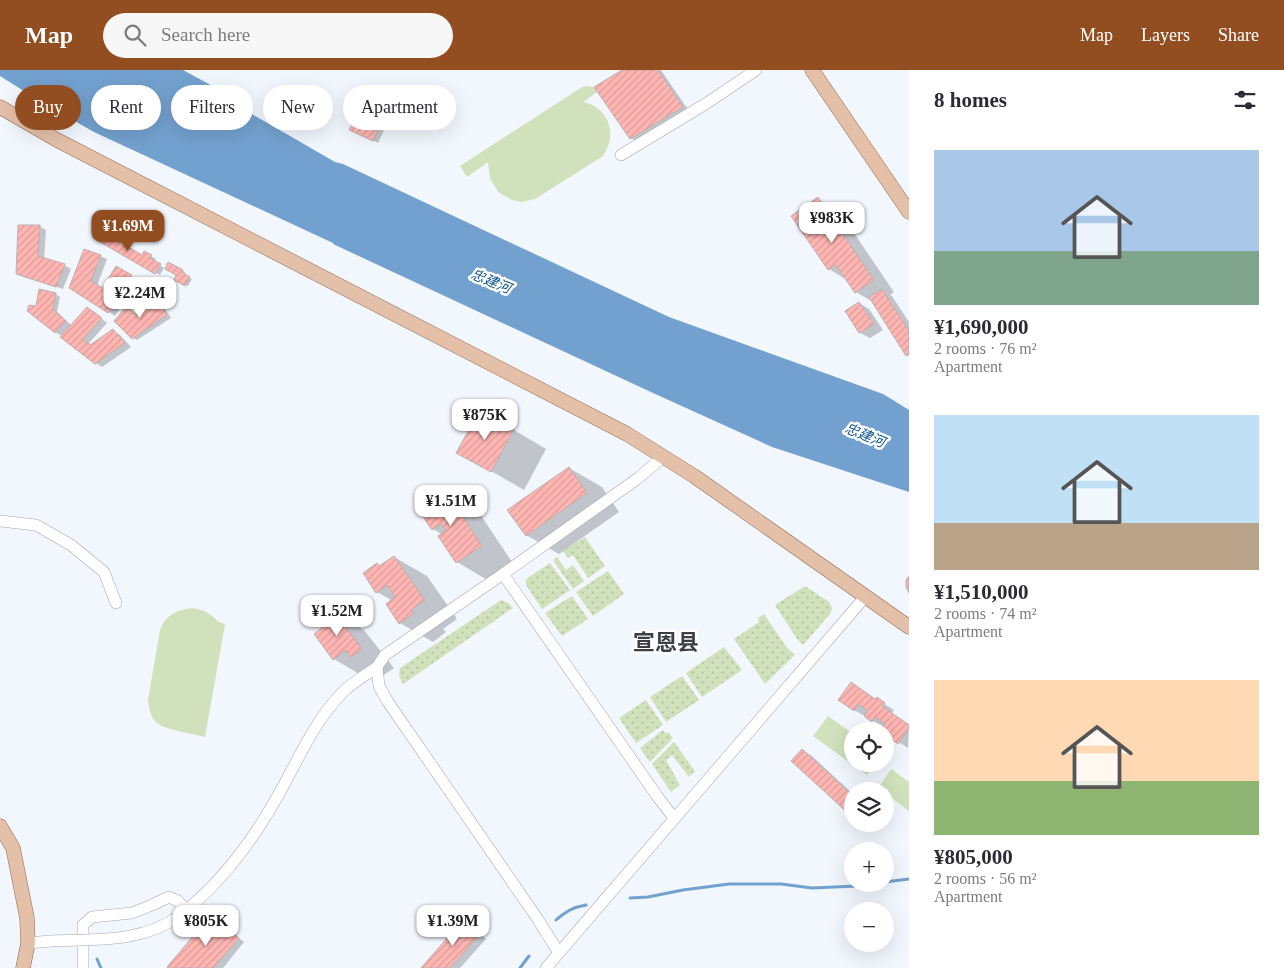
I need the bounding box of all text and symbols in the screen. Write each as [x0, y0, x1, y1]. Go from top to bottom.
search box [103, 13, 453, 58]
icon: search [121, 21, 149, 49]
text: Map [25, 22, 73, 48]
text: Search here [161, 24, 250, 45]
text: Map [1080, 25, 1113, 45]
text: Layers [1141, 25, 1190, 45]
text: Share [1218, 25, 1259, 45]
chip: Buy [15, 85, 81, 130]
chip: Rent [91, 85, 161, 130]
chip: Filters [171, 85, 253, 130]
chip: New [263, 85, 333, 130]
chip: Apartment [343, 85, 456, 130]
icon: filters [1231, 86, 1259, 114]
text: 8 homes [934, 88, 1007, 112]
icon: home [1052, 182, 1142, 272]
pin: ¥983K [797, 202, 867, 244]
text: ¥983K [810, 209, 854, 226]
pin: ¥1.69M [87, 210, 169, 252]
text: ¥1.69M [102, 217, 154, 234]
water label: 忠建河 [469, 267, 516, 297]
pin: ¥2.24M [99, 276, 181, 319]
text: ¥2.24M [114, 284, 166, 301]
text: ¥1,690,000 [934, 315, 1029, 339]
text: 2 rooms · 76 m² [934, 340, 1037, 357]
text: Apartment [934, 358, 1002, 375]
pin: ¥875K [450, 398, 520, 441]
text: ¥875K [463, 406, 507, 423]
water label: 忠建河 [843, 421, 890, 451]
icon: home [1052, 447, 1142, 537]
pin: ¥1.51M [410, 484, 492, 527]
text: ¥1.51M [425, 492, 477, 509]
text: ¥1,510,000 [934, 580, 1029, 604]
pin: ¥1.52M [296, 594, 378, 637]
text: ¥1.52M [311, 602, 363, 619]
text: 2 rooms · 74 m² [934, 605, 1037, 622]
text: Apartment [934, 623, 1002, 640]
district label: 宣恩县 [633, 630, 699, 655]
icon: home [1052, 712, 1142, 802]
map controls [844, 722, 894, 952]
button: locate [844, 722, 894, 772]
button: layers [844, 782, 894, 832]
button: + [844, 842, 894, 892]
text: ¥805,000 [934, 845, 1013, 869]
text: 2 rooms · 56 m² [934, 870, 1037, 887]
text: Apartment [934, 888, 1002, 905]
button: − [844, 902, 894, 952]
pin: ¥805K [171, 904, 241, 947]
pin: ¥1.39M [412, 904, 494, 947]
text: ¥805K [184, 912, 228, 929]
text: ¥1.39M [427, 912, 479, 929]

